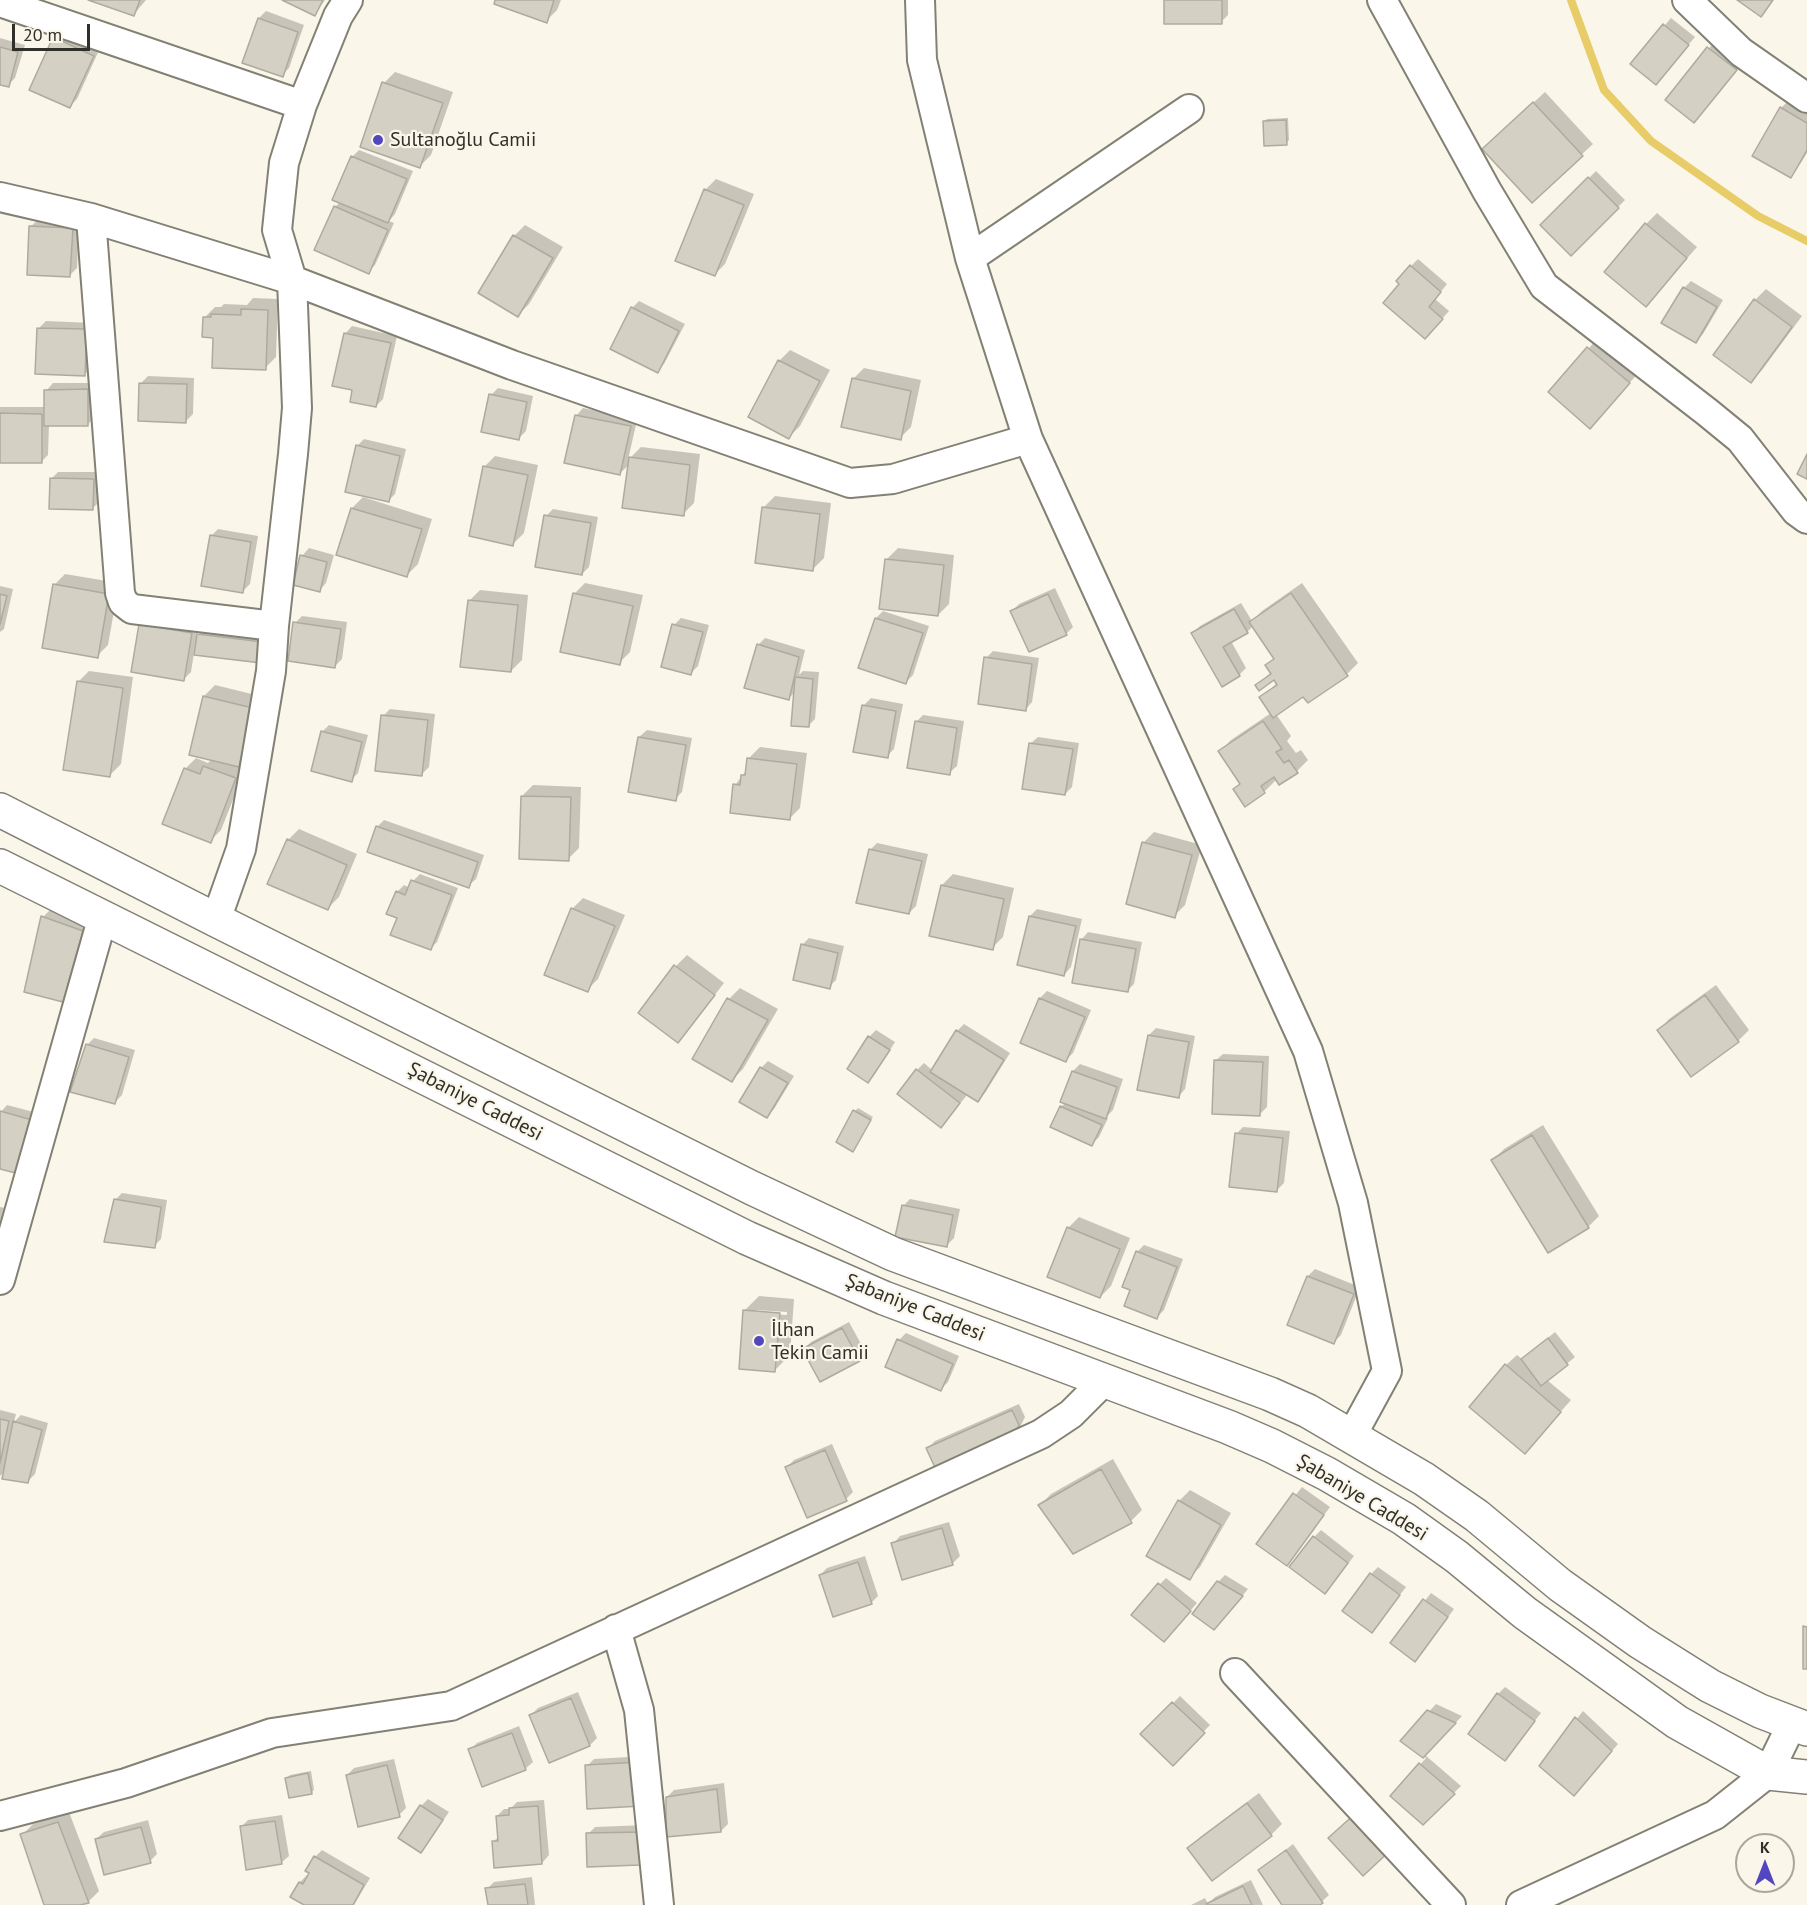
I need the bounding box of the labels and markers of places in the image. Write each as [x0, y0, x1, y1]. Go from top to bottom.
place label: Sultanoğlu Camii [390, 128, 536, 152]
marker: Sultanoğlu Camii [371, 133, 385, 147]
place label: İlhan Tekin Camii [771, 1318, 869, 1365]
marker: İlhan Tekin Camii [752, 1334, 766, 1348]

